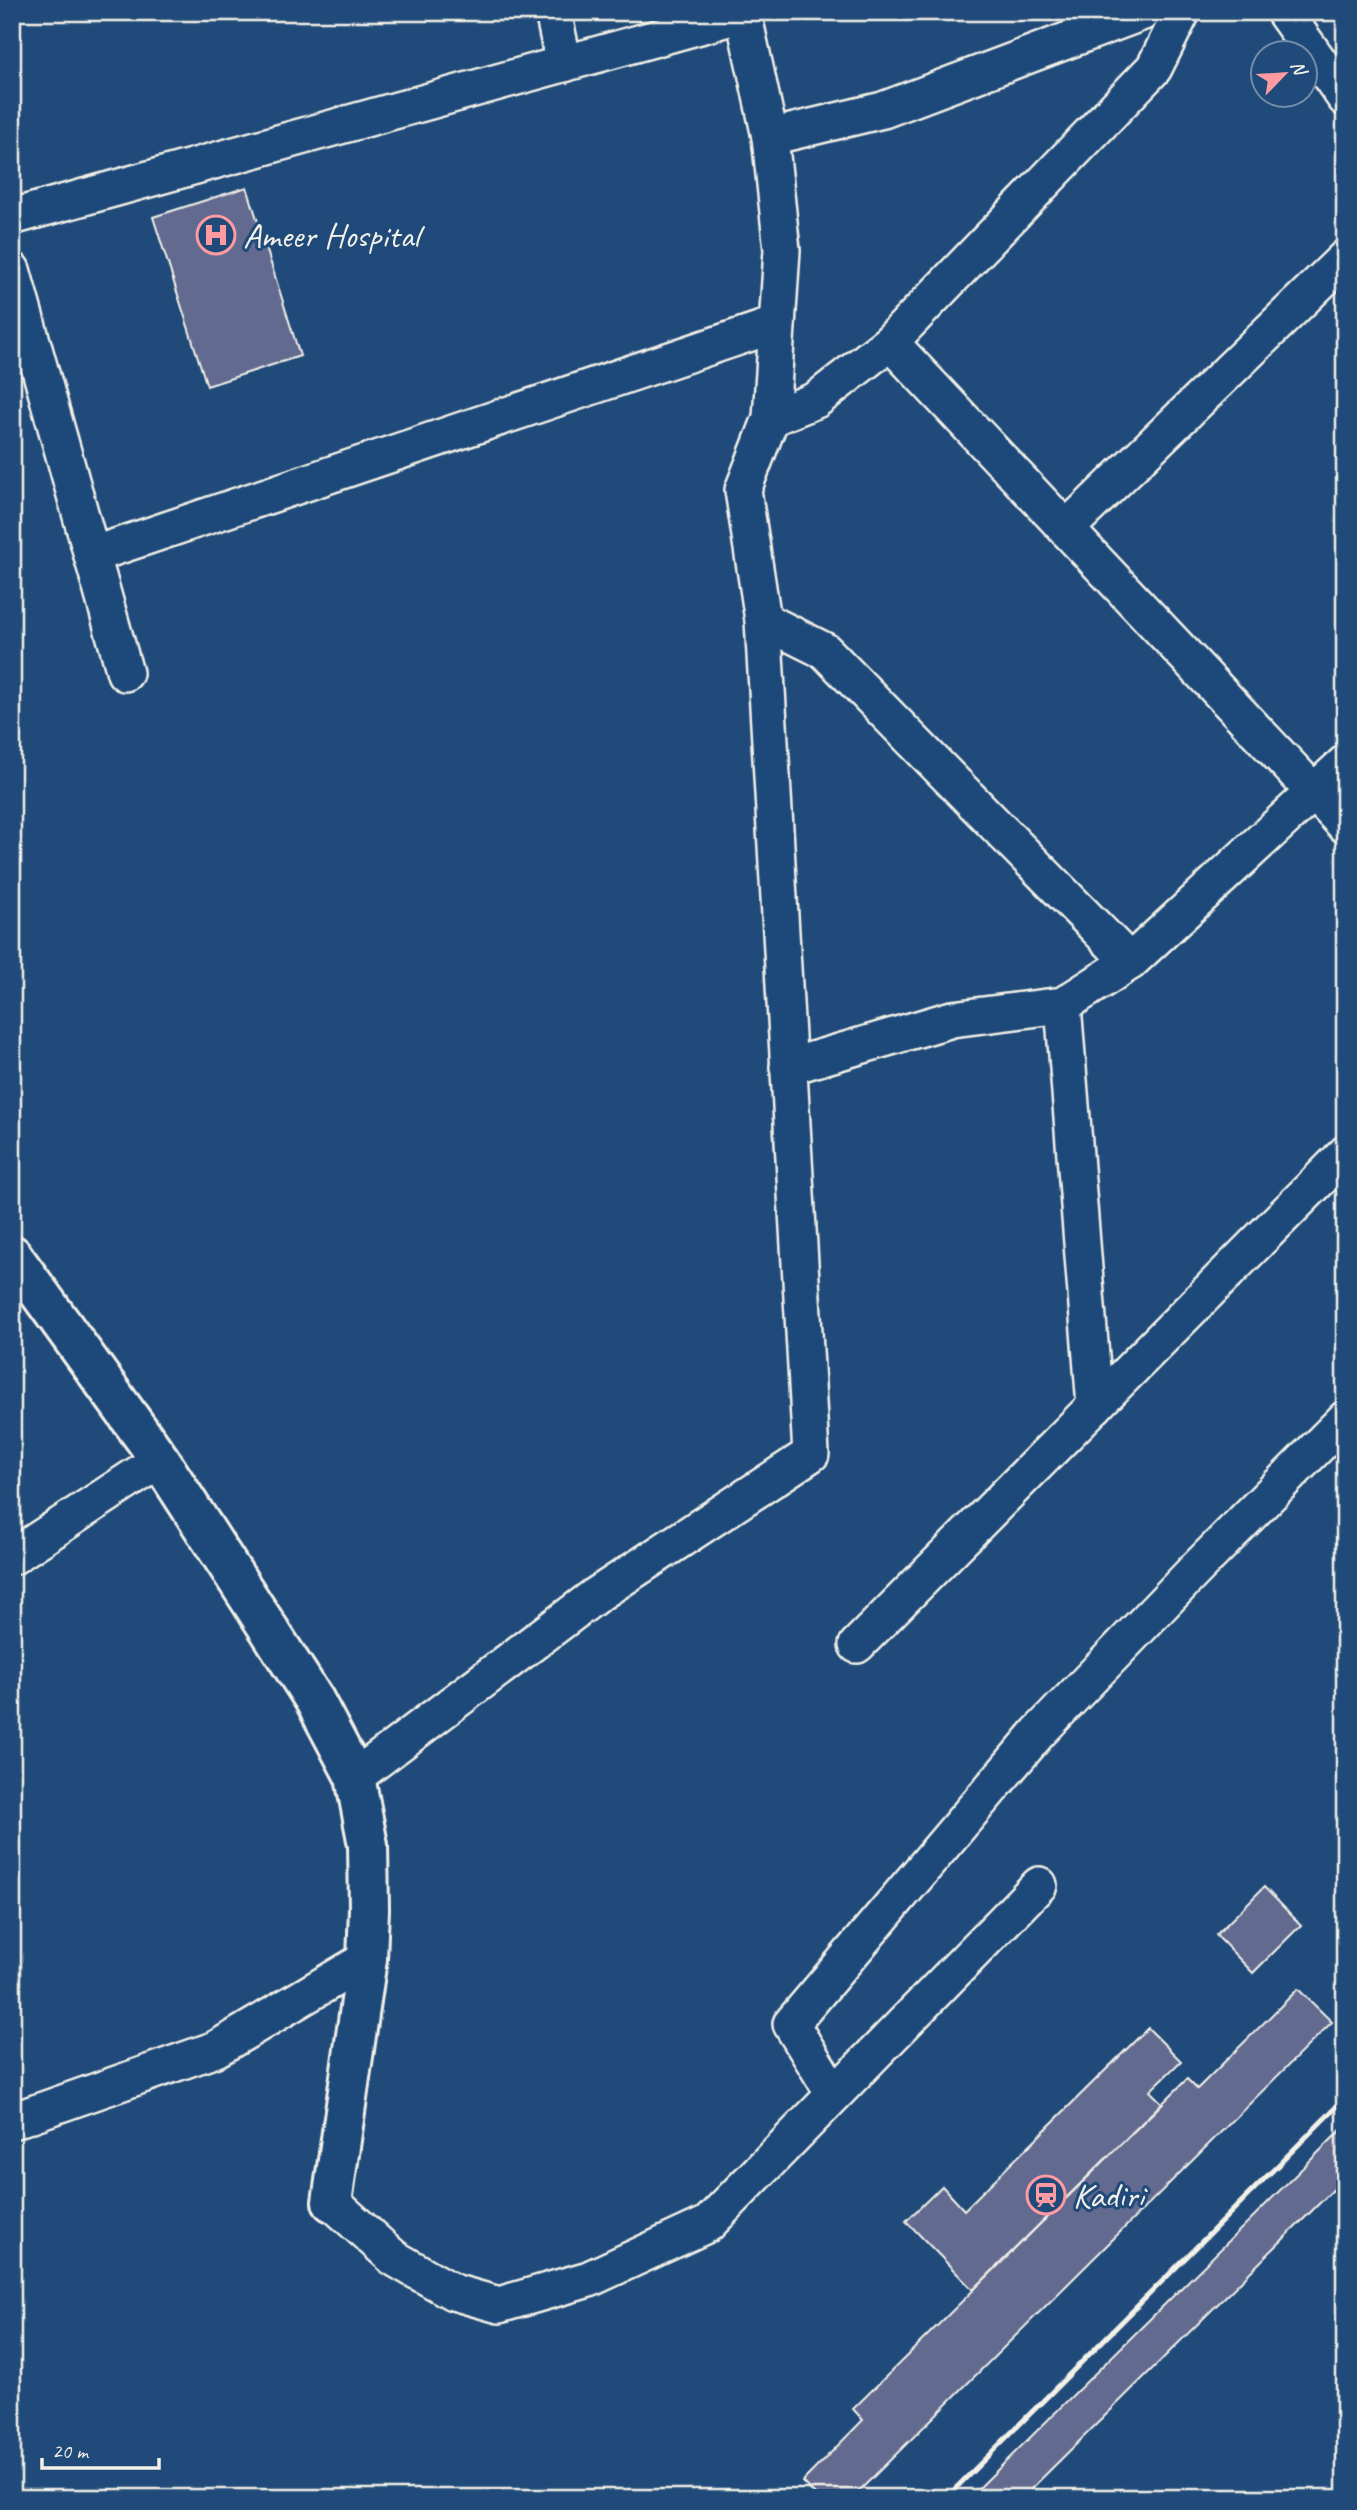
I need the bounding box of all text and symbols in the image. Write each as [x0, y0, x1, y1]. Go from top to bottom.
north arrow [1248, 38, 1318, 108]
text: N [1285, 57, 1313, 81]
place label: Ameer Hospital [243, 213, 425, 258]
hospital icon: Ameer Hospital [195, 214, 237, 256]
place label: Kadiri [1073, 2173, 1148, 2218]
station icon: Kadiri [1025, 2174, 1067, 2216]
scale bar [42, 2426, 159, 2470]
text: 20 m [52, 2438, 90, 2464]

